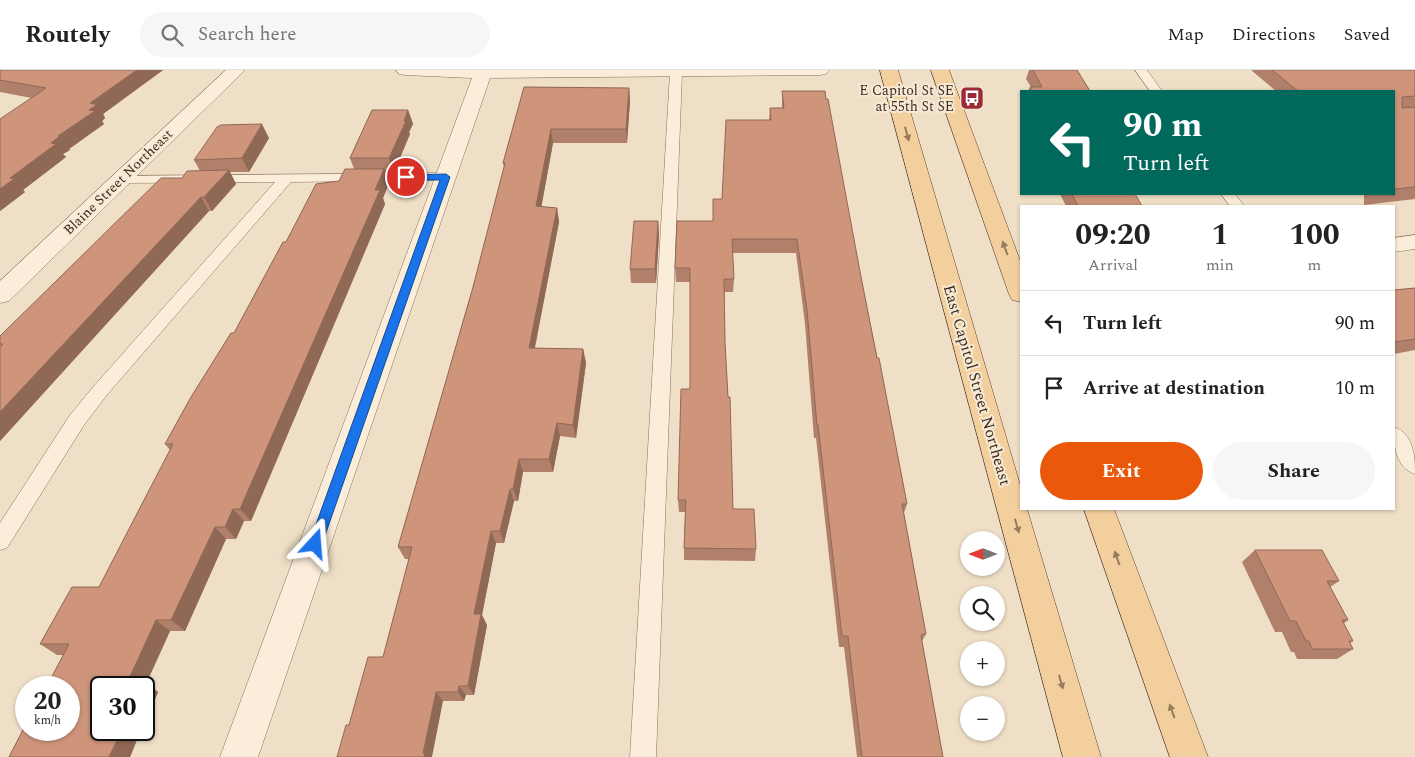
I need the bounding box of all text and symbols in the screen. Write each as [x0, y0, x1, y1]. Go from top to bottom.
search box [140, 12, 490, 57]
text: Routely [25, 17, 110, 53]
text: Search here [198, 20, 296, 49]
icon: search [158, 21, 186, 49]
text: Map [1168, 21, 1204, 48]
text: Directions [1232, 21, 1316, 48]
text: Saved [1344, 21, 1390, 48]
place label: E Capitol St SE at 55th St SE [859, 80, 954, 117]
bus stop icon: E Capitol St SE at 55th St SE [959, 85, 985, 111]
text: 90 m [1123, 99, 1203, 152]
icon: left [1040, 110, 1105, 175]
street label: Blaine Street Northeast [59, 124, 177, 240]
one-way arrow [903, 126, 911, 141]
text: Turn left [1123, 147, 1209, 180]
pin [385, 156, 427, 198]
icon: arrive [392, 163, 420, 191]
text: 09:20 [1075, 212, 1151, 258]
text: 1 [1211, 212, 1228, 258]
text: 100 [1289, 212, 1340, 258]
one-way arrow [1001, 241, 1008, 256]
text: Arrival [1088, 253, 1138, 277]
text: min [1206, 253, 1234, 277]
text: m [1308, 253, 1321, 277]
street label: East Capitol Street Northeast [937, 282, 1017, 489]
icon: left [1040, 309, 1068, 337]
text: Turn left [1083, 309, 1162, 338]
text: 90 m [1335, 309, 1375, 338]
icon: arrive [1040, 374, 1068, 402]
text: Arrive at destination [1083, 374, 1265, 403]
text: 10 m [1335, 374, 1375, 403]
button: Exit [1040, 442, 1203, 500]
button: Share [1213, 442, 1375, 500]
position arrow [288, 517, 340, 569]
one-way arrow [1014, 519, 1022, 534]
north arrow [960, 531, 1005, 576]
map controls [960, 531, 1005, 741]
one-way arrow [1113, 551, 1120, 566]
button: search [960, 586, 1005, 631]
button: + [960, 641, 1005, 686]
one-way arrow [1058, 675, 1066, 690]
speed limit sign: 30 [90, 676, 155, 741]
text: 20 [33, 683, 62, 721]
button: − [960, 696, 1005, 741]
one-way arrow [1168, 703, 1176, 718]
text: km/h [34, 711, 61, 730]

